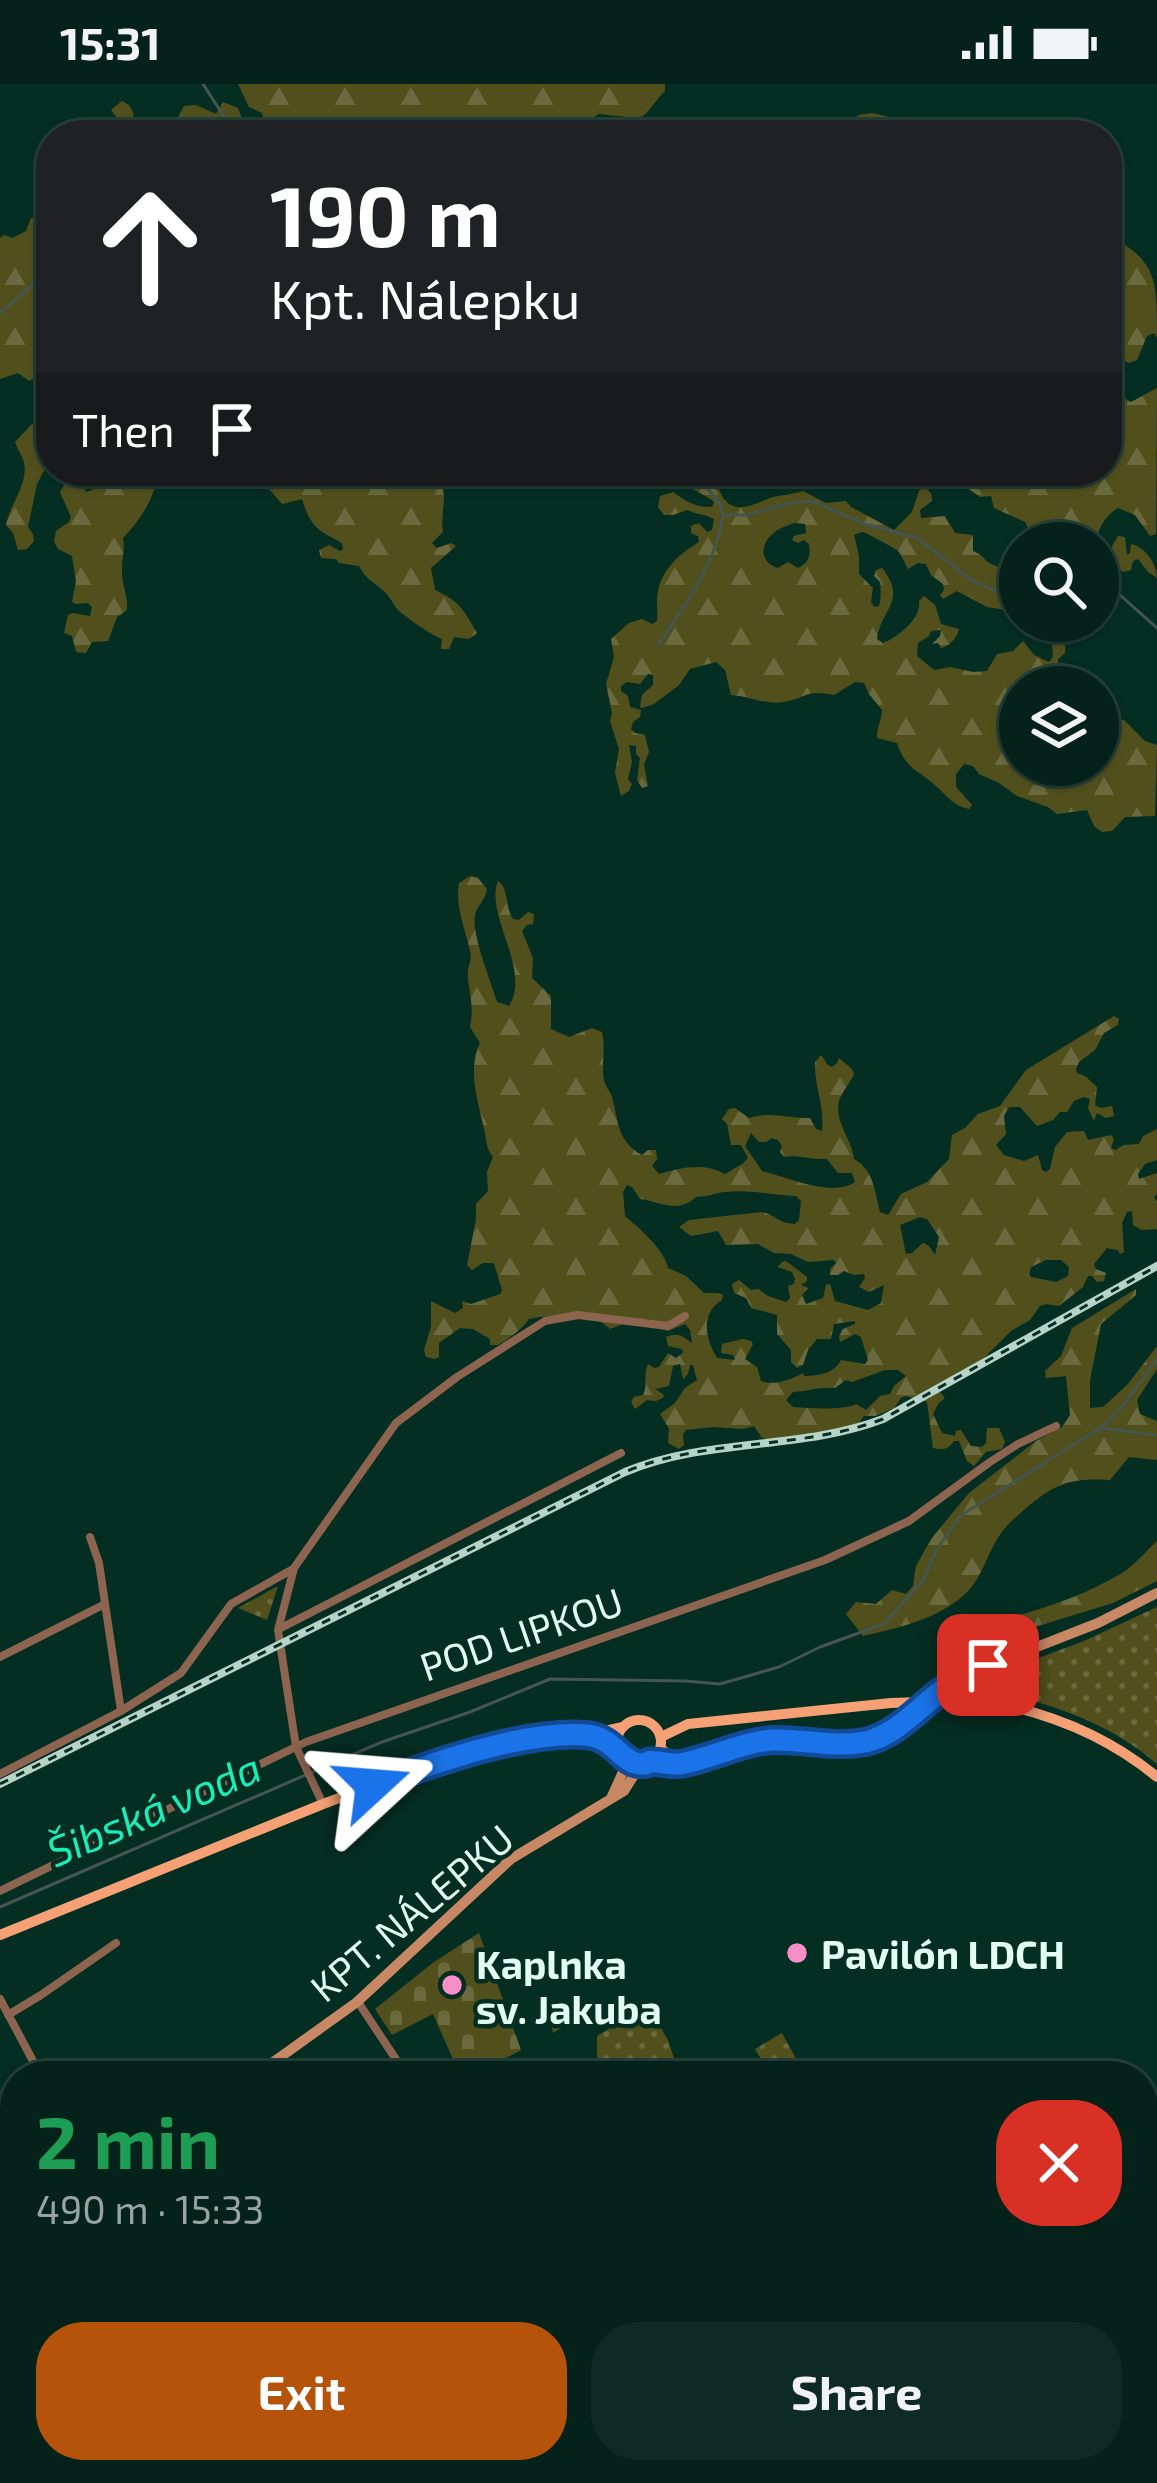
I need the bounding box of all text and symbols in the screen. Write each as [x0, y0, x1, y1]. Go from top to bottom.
text: 15:31 [60, 15, 161, 69]
text: 190 m [270, 163, 501, 264]
icon: ahead [72, 168, 228, 324]
text: Kpt. Nálepku [270, 265, 581, 330]
icon: arrive [199, 396, 265, 462]
text: Then [72, 402, 175, 456]
map controls [999, 522, 1119, 786]
button: search [999, 522, 1119, 642]
button: layers [999, 666, 1119, 786]
street label: POD LIPKOU [414, 1576, 628, 1690]
pin [937, 1614, 1039, 1716]
icon: arrive [955, 1632, 1021, 1698]
position arrow [310, 1722, 436, 1848]
water label: Šibská voda [39, 1741, 267, 1875]
street label: KPT. NÁLEPKU [300, 1814, 522, 2010]
place label: Pavilón LDCH [821, 1930, 1065, 1977]
place label: Kaplnka sv. Jakuba [476, 1940, 662, 2032]
marker: Pavilón LDCH [784, 1940, 810, 1966]
marker: Kaplnka sv. Jakuba [439, 1972, 465, 1998]
text: 2 min [36, 2097, 220, 2183]
button: close [996, 2100, 1122, 2226]
text: 490 m · 15:33 [36, 2185, 264, 2232]
button: Exit [36, 2322, 567, 2460]
button: Share [591, 2322, 1122, 2460]

